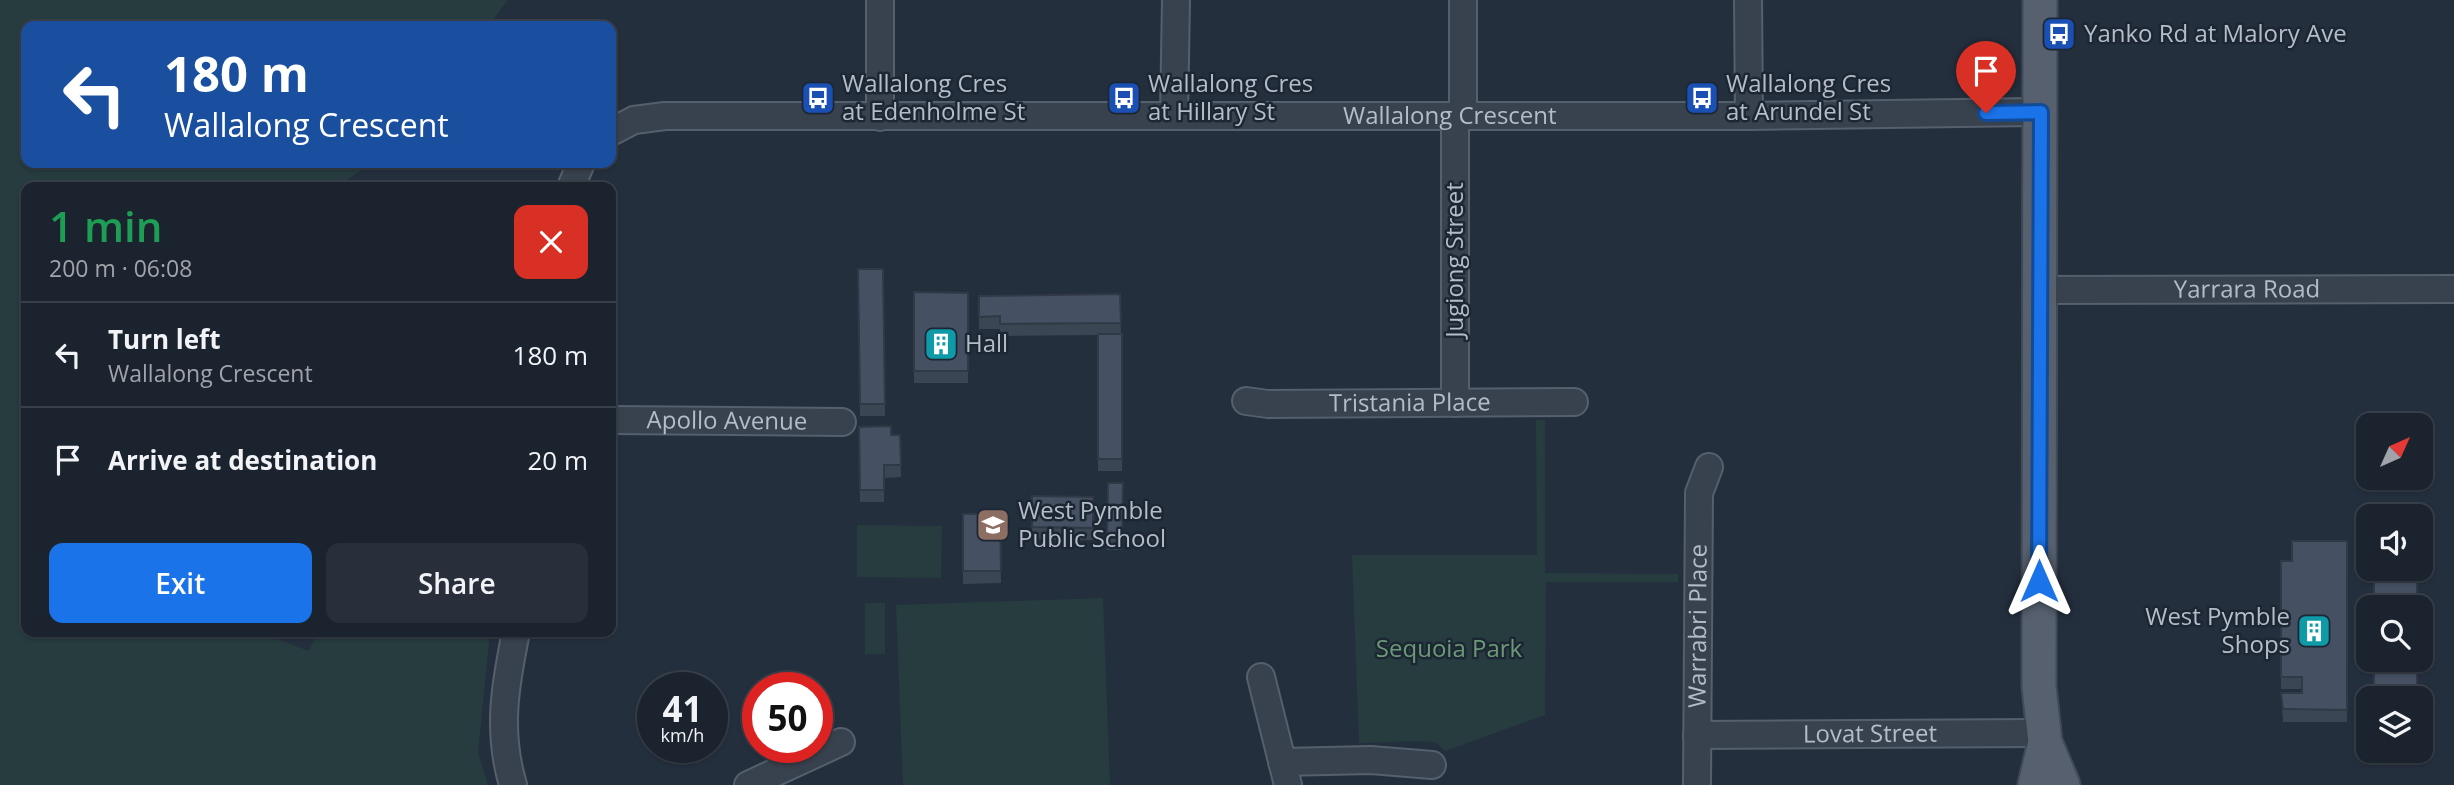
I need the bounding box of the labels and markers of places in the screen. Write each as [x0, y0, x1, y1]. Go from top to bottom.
bus stop icon: Yanko Rd at Malory Ave [2040, 15, 2078, 53]
place label: Yanko Rd at Malory Ave [2084, 16, 2347, 49]
pin [1956, 41, 2016, 113]
place label: Wallalong Cres at Edenholme St [842, 66, 1025, 127]
place label: Wallalong Cres at Hillary St [1148, 66, 1313, 127]
place label: Wallalong Cres at Arundel St [1726, 66, 1891, 127]
bus stop icon: Wallalong Cres at Edenholme St [799, 79, 837, 117]
bus stop icon: Wallalong Cres at Hillary St [1105, 79, 1143, 117]
bus stop icon: Wallalong Cres at Arundel St [1683, 79, 1721, 117]
building icon: Hall [922, 325, 960, 363]
place label: Hall [965, 326, 1008, 359]
place label: West Pymble Public School [1018, 493, 1166, 554]
school or university icon: West Pymble Public School [974, 506, 1012, 544]
place label: West Pymble Shops [2145, 599, 2290, 660]
building icon: West Pymble Shops [2295, 612, 2333, 650]

